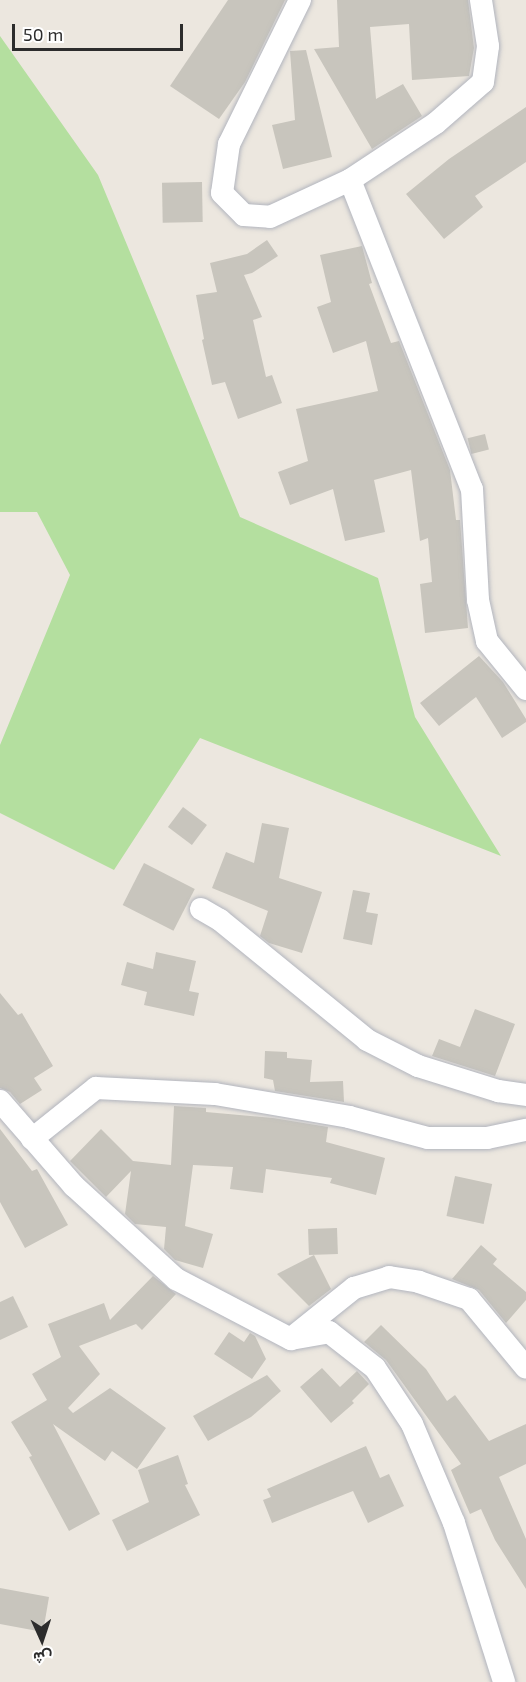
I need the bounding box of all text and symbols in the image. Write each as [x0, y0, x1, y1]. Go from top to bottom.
scale bar [15, 12, 186, 50]
text: 50 m [23, 23, 63, 45]
north arrow [12, 1610, 72, 1670]
text: ش [33, 1648, 53, 1668]

